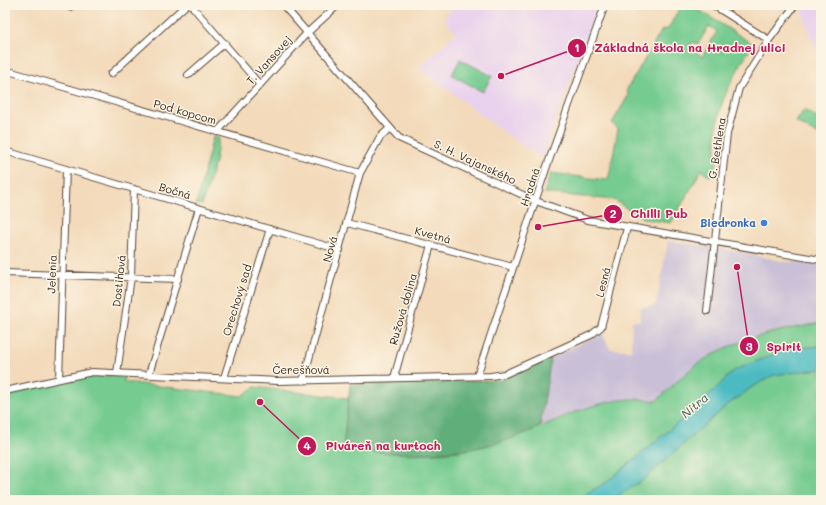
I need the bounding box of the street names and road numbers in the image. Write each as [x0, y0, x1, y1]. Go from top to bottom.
street label: T. Vansovej [243, 32, 295, 87]
street label: Pod kopcom [152, 95, 218, 128]
street label: G. Bethlena [704, 116, 729, 180]
street label: S. H. Vajanského [432, 136, 519, 187]
street label: Hradná [516, 165, 543, 208]
street label: Bočná [157, 179, 193, 202]
street label: Kvetná [413, 222, 453, 247]
street label: Nová [319, 234, 340, 264]
street label: Jelenia [43, 254, 60, 294]
street label: Dostihová [108, 254, 129, 308]
street label: Orechový sad [218, 262, 255, 338]
street label: Lesná [592, 265, 614, 299]
street label: Ružová dolina [385, 271, 420, 347]
street label: Čerešňová [272, 362, 330, 377]

